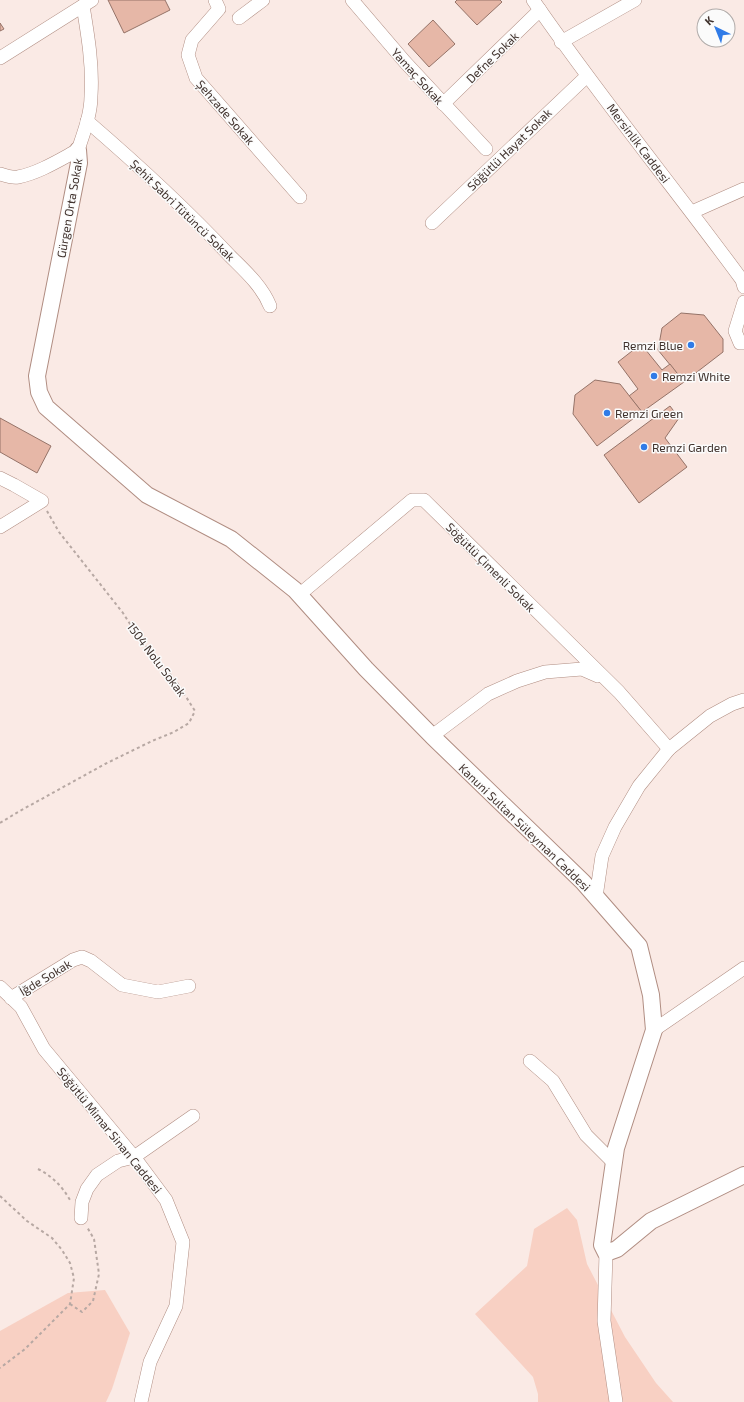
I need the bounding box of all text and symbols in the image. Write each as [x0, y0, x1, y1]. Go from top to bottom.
north arrow [696, 8, 736, 48]
text: K [702, 13, 716, 27]
street label: Defne Sokak [463, 29, 521, 85]
street label: Yamaç Sokak [388, 45, 447, 108]
street label: Şehzade Sokak [193, 77, 258, 149]
street label: Mersinlik Caddesi [605, 101, 673, 185]
street label: Söğütlü Hayat Sokak [464, 105, 554, 193]
street label: Şehit Sabri Tütüncü Sokak [127, 156, 238, 265]
street label: Gürgen Orta Sokak [53, 157, 85, 259]
place label: Remzi Blue [623, 338, 683, 352]
marker: Remzi Blue [686, 340, 696, 350]
place label: Remzi White [662, 369, 730, 383]
marker: Remzi White [649, 371, 659, 381]
place label: Remzi Green [615, 406, 683, 420]
marker: Remzi Green [602, 408, 612, 418]
place label: Remzi Garden [652, 440, 727, 454]
marker: Remzi Garden [639, 442, 649, 452]
street label: Söğütlü Çimenli Sokak [443, 520, 538, 615]
street label: 1504 Nolu Sokak [125, 619, 189, 699]
street label: Kanuni Sultan Süleyman Caddesi [456, 760, 594, 894]
street label: İğde Sokak [16, 956, 74, 998]
street label: Söğütlü Mimar Sinan Caddesi [55, 1064, 165, 1196]

